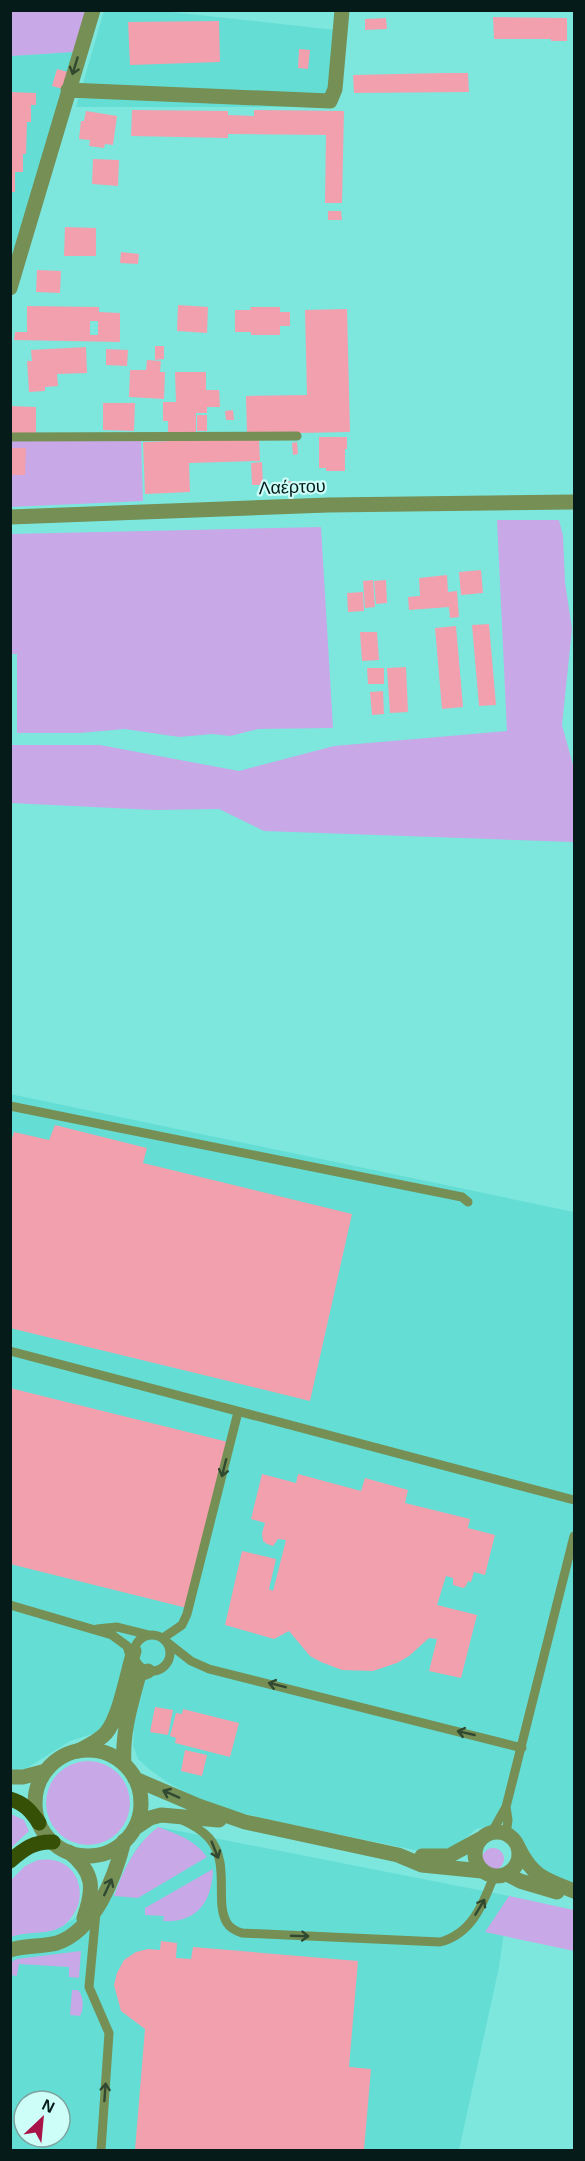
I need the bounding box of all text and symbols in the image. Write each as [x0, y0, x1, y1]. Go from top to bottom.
one-way arrow [69, 56, 80, 75]
street label: Λαέρτου [258, 476, 326, 498]
one-way arrow [217, 1459, 229, 1478]
one-way arrow [268, 1679, 287, 1691]
one-way arrow [457, 1727, 476, 1739]
one-way arrow [162, 1788, 181, 1799]
one-way arrow [210, 1841, 221, 1859]
one-way arrow [103, 1878, 115, 1896]
one-way arrow [474, 1899, 486, 1916]
one-way arrow [290, 1930, 310, 1941]
one-way arrow [100, 2083, 111, 2103]
north arrow [12, 2089, 72, 2149]
text: N [39, 2096, 57, 2116]

